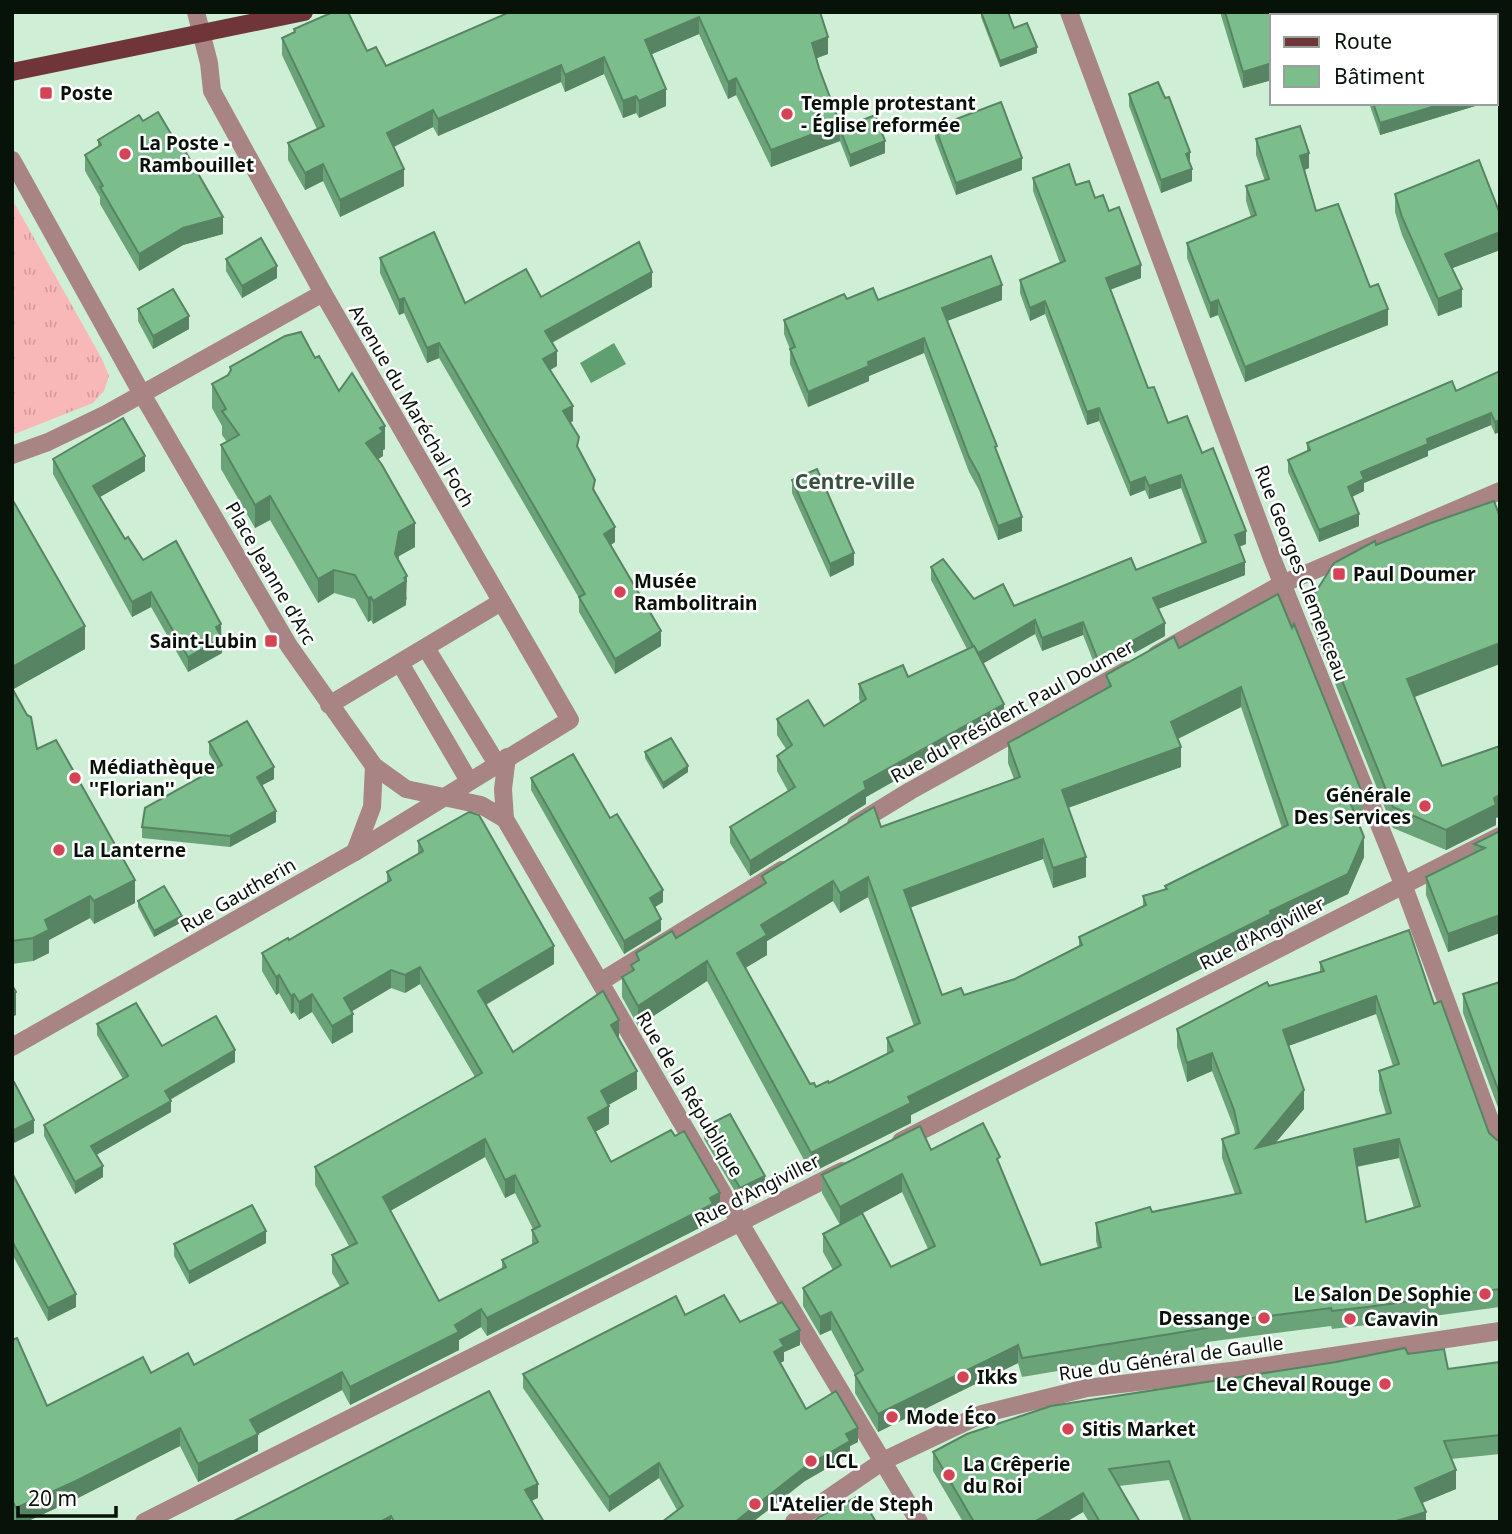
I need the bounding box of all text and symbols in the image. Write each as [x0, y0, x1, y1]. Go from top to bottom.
legend [1270, 14, 1498, 105]
text: Route [1334, 27, 1392, 55]
text: Bâtiment [1334, 62, 1425, 90]
place label: Poste [60, 80, 113, 106]
marker: Poste [38, 85, 54, 101]
place label: Temple protestant - Église reformée [801, 90, 976, 138]
marker: Temple protestant - Église reformée [779, 106, 795, 122]
place label: La Poste - Rambouillet [139, 130, 254, 178]
marker: La Poste - Rambouillet [117, 146, 133, 162]
street label: Avenue du Maréchal Foch [343, 300, 481, 512]
street label: Rue Georges Clemenceau [1249, 461, 1355, 685]
district label: Centre-ville [795, 467, 915, 495]
street label: Place Jeanne d'Arc [220, 497, 322, 649]
place label: Paul Doumer [1353, 561, 1476, 587]
marker: Paul Doumer [1331, 566, 1347, 582]
place label: Musée Rambolitrain [634, 568, 757, 616]
marker: Musée Rambolitrain [612, 584, 628, 600]
place label: Saint-Lubin [150, 628, 257, 654]
marker: Saint-Lubin [263, 633, 279, 649]
street label: Rue du Président Paul Doumer [886, 633, 1138, 789]
place label: Médiathèque ''Florian'' [89, 754, 215, 802]
marker: Médiathèque ''Florian'' [67, 770, 83, 786]
place label: Générale Des Services [1294, 782, 1411, 830]
marker: Générale Des Services [1417, 798, 1433, 814]
place label: La Lanterne [73, 837, 186, 863]
marker: La Lanterne [51, 842, 67, 858]
street label: Rue Gautherin [176, 851, 300, 939]
street label: Rue d'Angiviller [1195, 890, 1329, 976]
street label: Rue de la République [630, 1006, 750, 1182]
street label: Rue d'Angiviller [690, 1147, 824, 1233]
place label: Le Salon De Sophie [1294, 1281, 1471, 1307]
marker: Le Salon De Sophie [1477, 1286, 1493, 1302]
place label: Dessange [1159, 1305, 1250, 1331]
place label: Cavavin [1364, 1306, 1439, 1332]
marker: Dessange [1256, 1310, 1272, 1326]
marker: Cavavin [1342, 1311, 1358, 1327]
street label: Rue du Général de Gaulle [1057, 1329, 1285, 1387]
place label: Ikks [977, 1364, 1018, 1390]
marker: Ikks [955, 1369, 971, 1385]
place label: Le Cheval Rouge [1216, 1371, 1371, 1397]
marker: Le Cheval Rouge [1377, 1376, 1393, 1392]
place label: Mode Éco [906, 1404, 996, 1430]
marker: Mode Éco [884, 1409, 900, 1425]
place label: Sitis Market [1082, 1416, 1196, 1442]
marker: Sitis Market [1060, 1421, 1076, 1437]
place label: LCL [825, 1448, 858, 1474]
place label: La Crêperie du Roi [963, 1451, 1070, 1499]
marker: LCL [803, 1453, 819, 1469]
marker: La Crêperie du Roi [941, 1467, 957, 1483]
scale bar [18, 1474, 116, 1518]
text: 20 m [28, 1484, 77, 1512]
place label: L'Atelier de Steph [769, 1491, 933, 1517]
marker: L'Atelier de Steph [747, 1496, 763, 1512]

